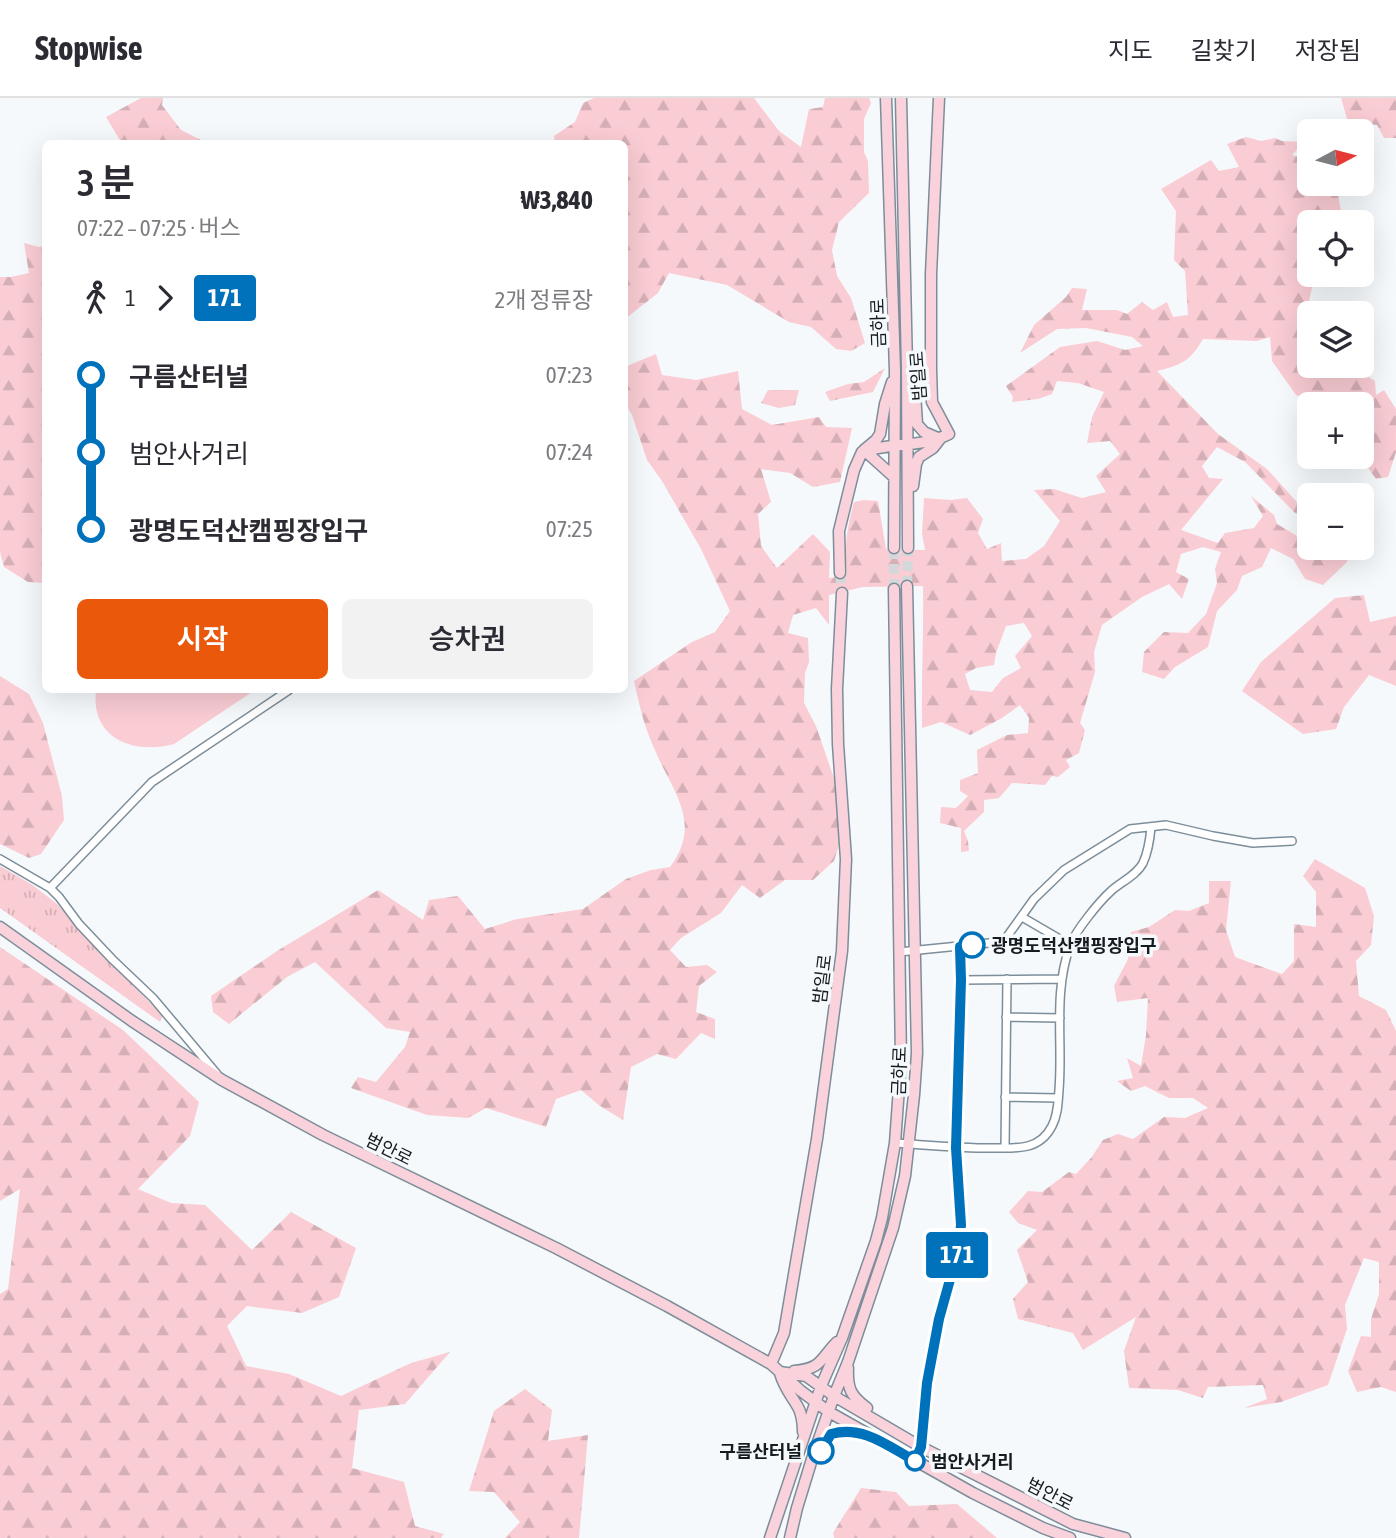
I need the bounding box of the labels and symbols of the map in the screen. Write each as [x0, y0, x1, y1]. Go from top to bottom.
north arrow [1297, 119, 1374, 196]
street label: 금하로 [867, 298, 889, 348]
street label: 밤일로 [906, 350, 930, 402]
marker: 광명도덕산캠핑장입구 [959, 932, 985, 958]
place label: 광명도덕산캠핑장입구 [991, 935, 1157, 956]
street label: 밤일로 [809, 953, 835, 1005]
street label: 금하로 [888, 1046, 910, 1096]
street label: 범안로 [362, 1129, 416, 1169]
line badge: 171 [917, 1232, 997, 1278]
marker: 구름산터널 [808, 1438, 834, 1464]
place label: 구름산터널 [719, 1441, 802, 1462]
marker: 범안사거리 [905, 1451, 925, 1471]
place label: 범안사거리 [931, 1451, 1014, 1472]
street label: 범안로 [1023, 1473, 1077, 1515]

